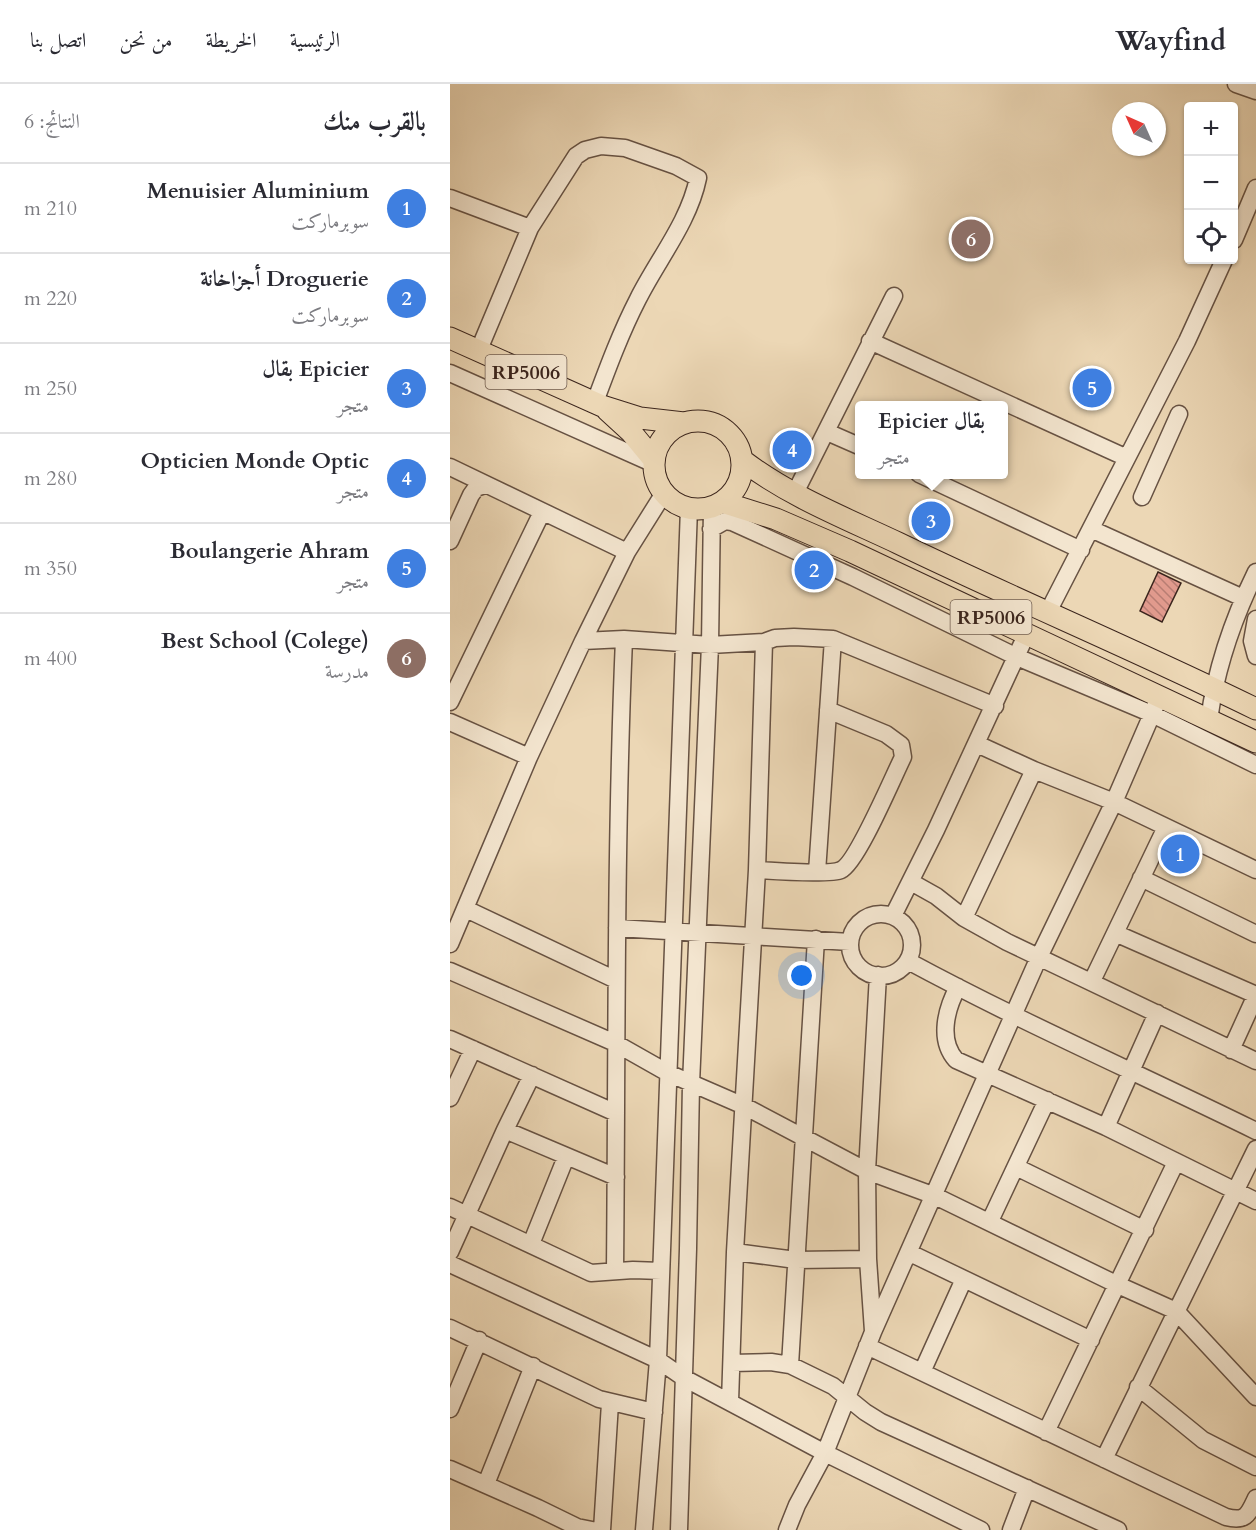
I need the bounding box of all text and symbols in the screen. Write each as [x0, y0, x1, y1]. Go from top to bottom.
text: Wayfind [1115, 22, 1226, 60]
text: اتصل بنا [30, 26, 86, 55]
text: من نحن [119, 26, 173, 55]
text: الخريطة [206, 26, 257, 55]
text: الرئيسية [290, 26, 340, 55]
north arrow [1112, 102, 1166, 156]
map controls [1184, 102, 1238, 264]
button: + [1184, 102, 1238, 156]
text: بالقرب منك [323, 104, 426, 139]
text: النتائج: 6 [24, 108, 80, 135]
button: − [1184, 156, 1238, 210]
text: Menuisier Aluminium [147, 176, 369, 206]
text: 210 m [24, 195, 77, 222]
text: 1 [401, 195, 412, 222]
text: سوبرماركت [291, 208, 369, 235]
button: locate [1184, 210, 1238, 264]
pin: 6 [952, 216, 990, 262]
text: Droguerie أجزاخانة [200, 264, 369, 294]
text: 220 m [24, 285, 77, 312]
text: 2 [401, 285, 412, 312]
text: سوبرماركت [291, 302, 369, 329]
text: Epicier بقال [262, 354, 369, 384]
road number: RP5006 [486, 355, 566, 389]
pin: 5 [1072, 366, 1112, 410]
text: 250 m [24, 375, 77, 402]
text: 3 [401, 375, 412, 402]
text: متجر [337, 392, 369, 419]
popup [855, 401, 1008, 479]
text: Epicier بقال [878, 406, 985, 436]
pin: 4 [772, 428, 812, 472]
text: متجر [878, 444, 910, 471]
text: Opticien Monde Optic [141, 446, 369, 476]
text: 280 m [24, 465, 77, 492]
text: 4 [401, 465, 412, 492]
text: متجر [337, 478, 369, 505]
pin: 3 [912, 498, 950, 544]
text: Boulangerie Ahram [170, 536, 369, 566]
pin: 2 [794, 548, 834, 592]
text: 350 m [24, 555, 77, 582]
text: 5 [401, 555, 412, 582]
text: متجر [337, 568, 369, 595]
road number: RP5006 [950, 600, 1032, 634]
text: Best School (Colege) [161, 626, 369, 656]
text: 400 m [24, 645, 77, 672]
text: 6 [401, 645, 412, 672]
text: مدرسة [325, 658, 369, 685]
pin: 1 [1160, 832, 1200, 876]
your location [787, 961, 816, 990]

